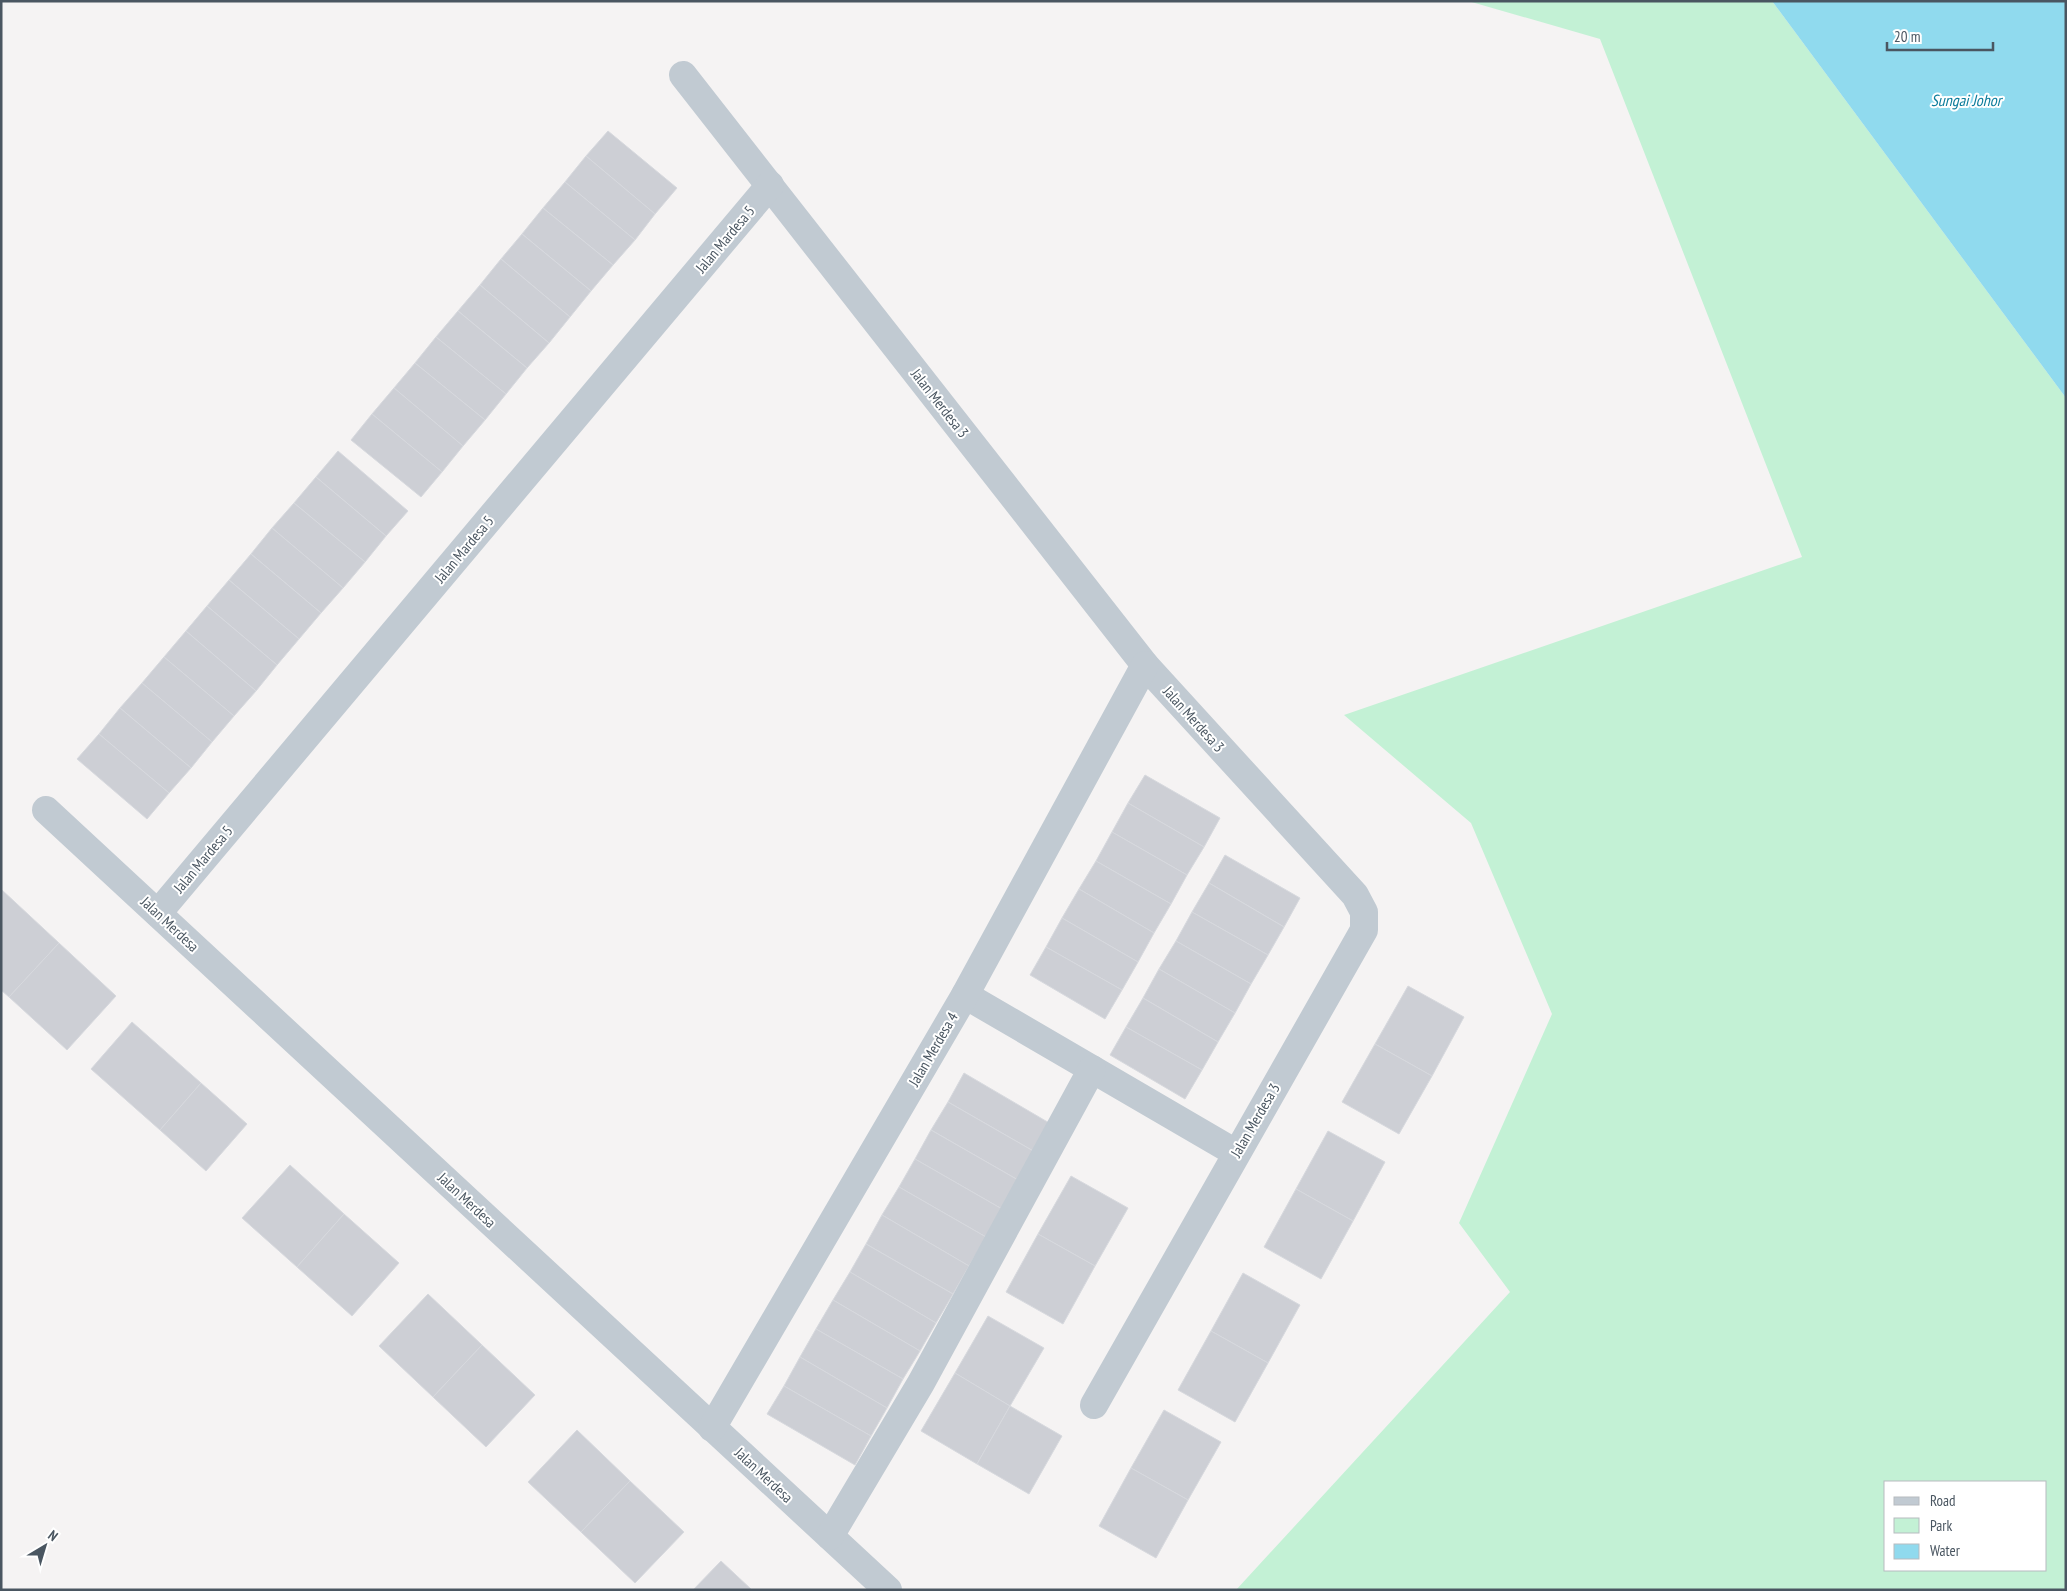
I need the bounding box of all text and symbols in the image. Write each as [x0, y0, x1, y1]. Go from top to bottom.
scale bar [1887, 20, 1993, 52]
text: 20 m [1894, 27, 1920, 46]
water label: Sungai Johor [1931, 90, 2004, 110]
street label: Jalan Mardesa 5 [691, 201, 759, 277]
street label: Jalan Merdesa 3 [907, 364, 973, 441]
street label: Jalan Mardesa 5 [430, 511, 498, 587]
street label: Jalan Merdesa 3 [1159, 681, 1229, 756]
street label: Jalan Mardesa 5 [169, 821, 237, 897]
street label: Jalan Merdesa [136, 892, 203, 956]
street label: Jalan Merdesa 4 [904, 1008, 962, 1090]
street label: Jalan Merdesa 3 [1226, 1080, 1284, 1161]
street label: Jalan Merdesa [433, 1168, 500, 1232]
street label: Jalan Merdesa [730, 1443, 797, 1507]
legend [1884, 1481, 2047, 1571]
text: Road [1930, 1491, 1956, 1510]
text: Park [1930, 1516, 1952, 1535]
north arrow [20, 1521, 70, 1571]
text: N [44, 1526, 62, 1545]
text: Water [1930, 1541, 1961, 1560]

